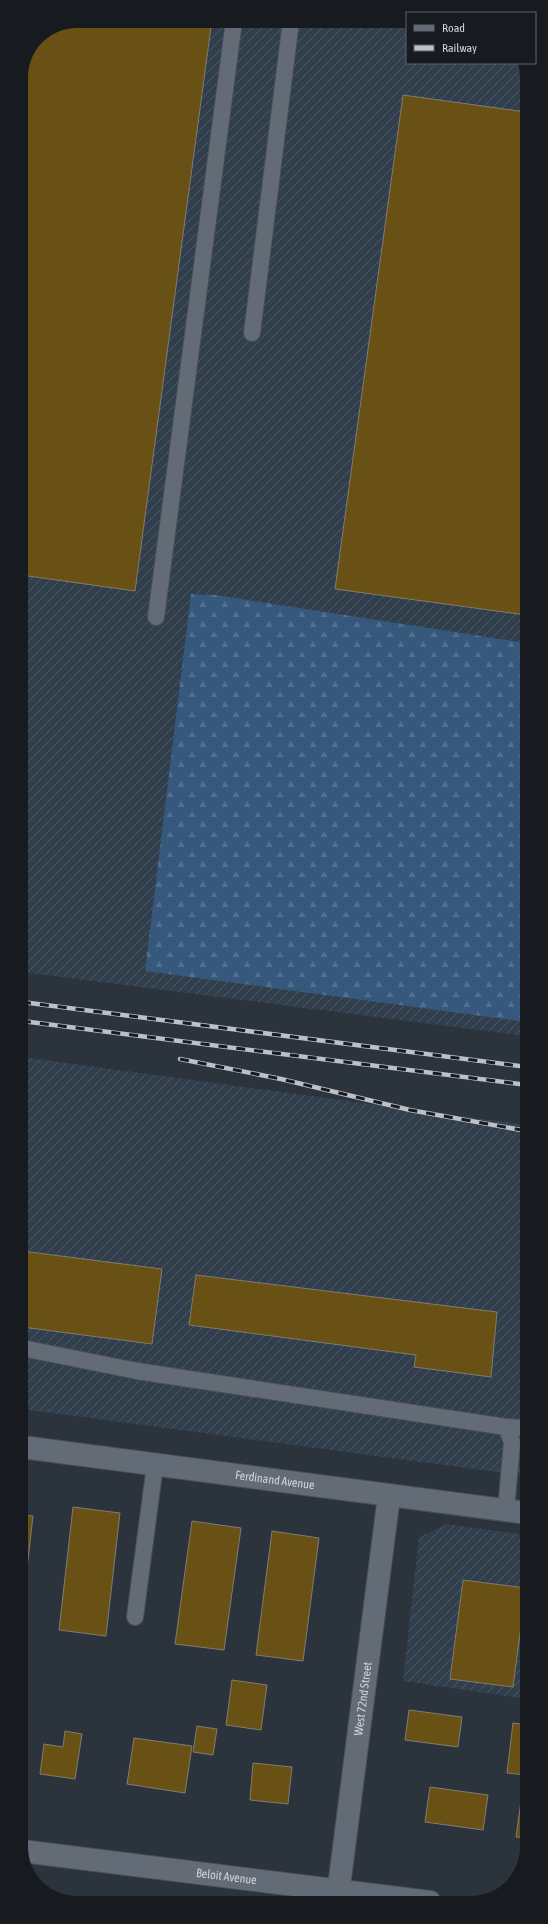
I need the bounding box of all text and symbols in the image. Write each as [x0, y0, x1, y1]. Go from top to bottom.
legend [406, 12, 536, 64]
text: Road [442, 21, 465, 35]
text: Railway [442, 41, 477, 55]
street label: Ferdinand Avenue [234, 1468, 315, 1492]
street label: West 72nd Street [351, 1661, 375, 1736]
street label: Beloit Avenue [195, 1866, 258, 1887]

